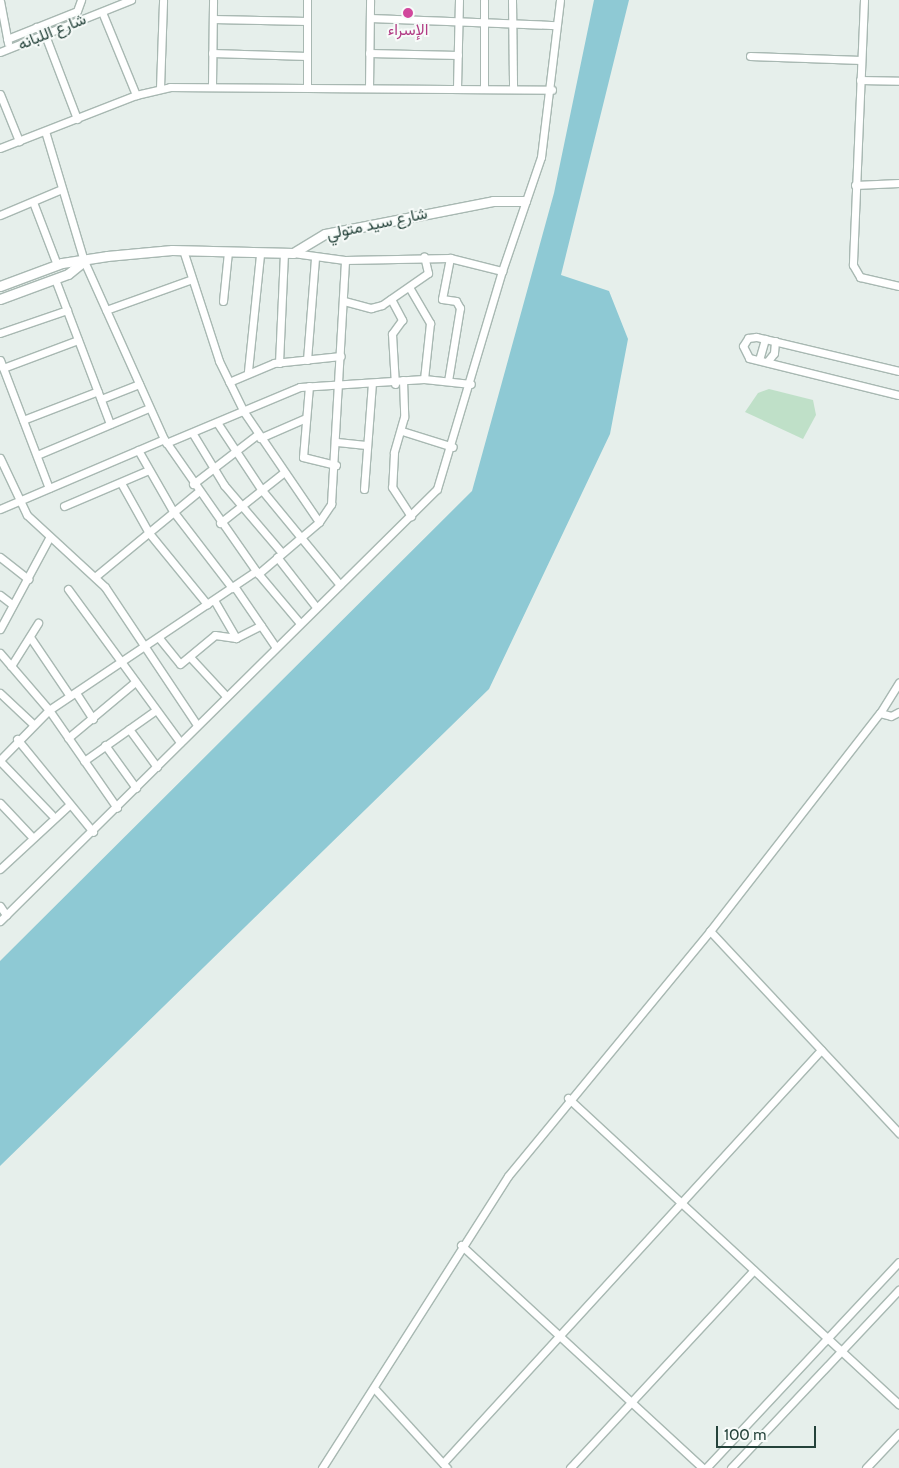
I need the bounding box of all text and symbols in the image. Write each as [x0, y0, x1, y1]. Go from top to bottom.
marker: الإسراء [402, 7, 414, 19]
street label: شارع اللبانه [15, 10, 89, 54]
place label: الإسراء [388, 20, 428, 40]
street label: شارع سيد متولي [325, 204, 429, 244]
scale bar [719, 1416, 819, 1448]
text: 100 m [724, 1426, 766, 1444]

